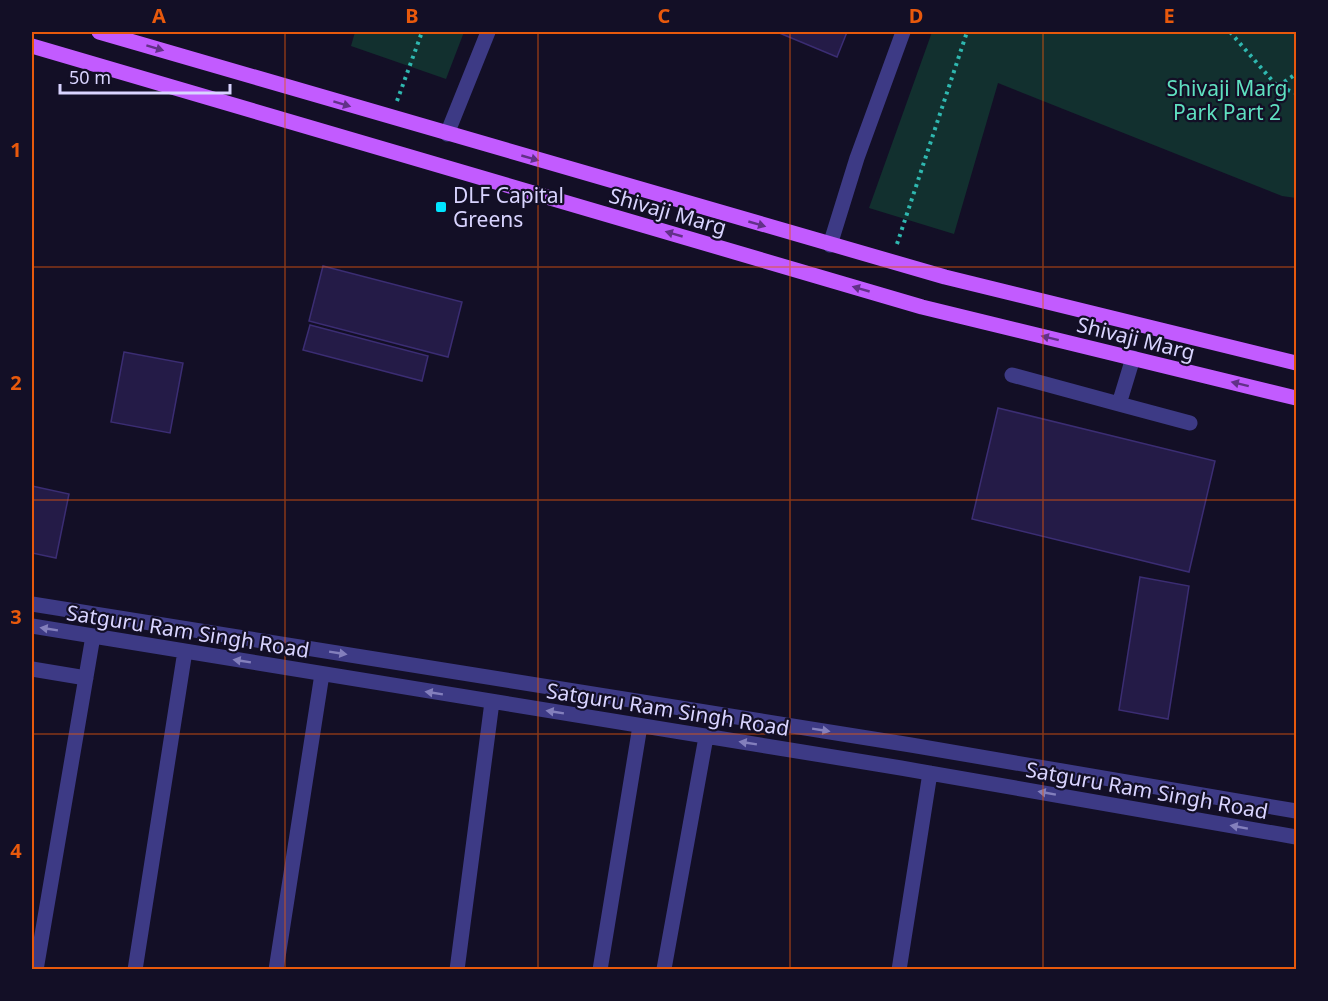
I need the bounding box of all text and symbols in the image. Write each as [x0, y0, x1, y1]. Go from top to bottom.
text: A [152, 2, 166, 29]
text: B [405, 2, 419, 29]
text: C [658, 2, 671, 29]
text: D [909, 2, 923, 29]
text: E [1163, 2, 1175, 29]
one-way arrow [147, 44, 165, 53]
scale bar [60, 57, 230, 95]
text: 50 m [69, 65, 111, 89]
park label: Shivaji Marg Park Part 2 [1167, 74, 1287, 126]
one-way arrow [333, 100, 351, 109]
text: 1 [10, 136, 22, 163]
one-way arrow [521, 154, 539, 163]
place label: DLF Capital Greens [453, 181, 564, 233]
street label: Shivaji Marg [606, 181, 730, 241]
marker: DLF Capital Greens [434, 200, 448, 214]
one-way arrow [749, 220, 767, 229]
one-way arrow [665, 229, 683, 238]
one-way arrow [852, 284, 870, 293]
street label: Shivaji Marg [1074, 310, 1198, 366]
one-way arrow [1041, 333, 1059, 343]
text: 2 [10, 369, 22, 396]
one-way arrow [1230, 379, 1249, 389]
street label: Satguru Ram Singh Road [65, 598, 311, 664]
text: 3 [10, 603, 22, 630]
one-way arrow [40, 624, 59, 633]
one-way arrow [329, 649, 348, 658]
one-way arrow [232, 656, 251, 665]
street label: Satguru Ram Singh Road [545, 676, 791, 742]
one-way arrow [424, 688, 443, 697]
one-way arrow [545, 708, 564, 717]
one-way arrow [812, 726, 831, 735]
one-way arrow [738, 739, 757, 748]
street label: Satguru Ram Singh Road [1024, 755, 1270, 825]
one-way arrow [1037, 788, 1056, 797]
one-way arrow [1229, 822, 1248, 831]
text: 4 [10, 837, 22, 864]

